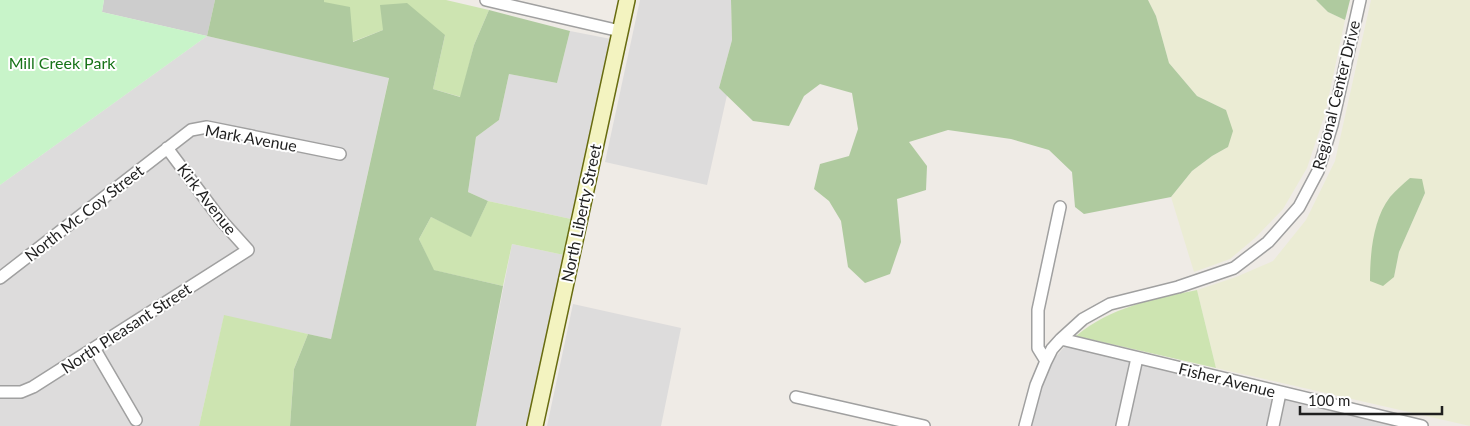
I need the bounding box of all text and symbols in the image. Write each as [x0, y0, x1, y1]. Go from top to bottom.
street label: Regional Center Drive [1308, 18, 1363, 172]
park label: Mill Creek Park [9, 53, 116, 72]
street label: Mark Avenue [204, 120, 299, 155]
street label: North Liberty Street [557, 142, 604, 284]
street label: Kirk Avenue [174, 159, 241, 238]
street label: North Mc Coy Street [21, 160, 147, 265]
street label: North Pleasant Street [57, 278, 194, 377]
street label: Fisher Avenue [1177, 358, 1278, 401]
scale bar [1300, 384, 1442, 416]
text: 100 m [1308, 391, 1350, 409]

